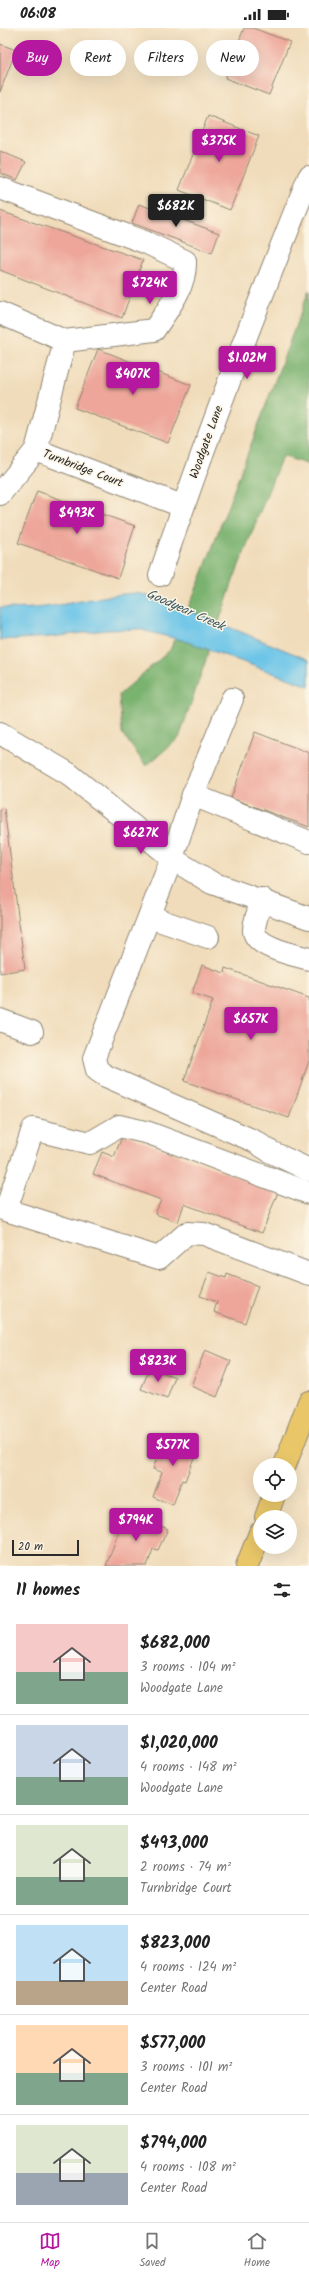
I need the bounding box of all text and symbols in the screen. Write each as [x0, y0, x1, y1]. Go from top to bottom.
text: 06:08 [20, 2, 56, 26]
chip: Buy [12, 40, 62, 76]
chip: Rent [70, 40, 126, 76]
chip: Filters [134, 40, 198, 76]
chip: New [206, 40, 259, 76]
pin: $375K [191, 129, 247, 163]
text: $375K [201, 131, 237, 152]
pin: $682K [148, 194, 204, 228]
text: $682K [157, 196, 195, 217]
pin: $724K [122, 271, 178, 305]
text: $724K [132, 273, 168, 294]
pin: $1.02M [214, 346, 280, 380]
text: $1.02M [228, 348, 266, 369]
pin: $407K [105, 362, 161, 396]
text: $407K [115, 364, 151, 385]
street label: Woodgate Lane [184, 402, 229, 481]
street label: Turnbridge Court [40, 444, 126, 493]
pin: $493K [49, 501, 105, 535]
text: $493K [59, 503, 95, 524]
water label: Goodyear Creek [143, 584, 230, 638]
pin: $627K [113, 821, 169, 855]
text: $627K [123, 823, 159, 844]
pin: $657K [223, 1007, 279, 1041]
text: $657K [233, 1009, 269, 1030]
pin: $823K [130, 1349, 186, 1383]
text: $823K [139, 1351, 177, 1372]
pin: $577K [145, 1433, 201, 1467]
text: $577K [156, 1435, 190, 1456]
map controls [253, 1458, 297, 1554]
button: locate [253, 1458, 297, 1502]
pin: $794K [108, 1508, 164, 1542]
text: $794K [118, 1510, 154, 1531]
button: layers [253, 1510, 297, 1554]
scale bar [12, 1538, 79, 1557]
text: 20 m [18, 1538, 43, 1556]
text: 11 homes [16, 1577, 80, 1604]
icon: filters [271, 1579, 293, 1601]
text: $682,000 [140, 1630, 210, 1657]
icon: home [48, 1640, 96, 1688]
text: 3 rooms · 104 m² [140, 1657, 235, 1678]
text: Woodgate Lane [140, 1678, 223, 1699]
text: $1,020,000 [140, 1730, 218, 1757]
icon: home [48, 1741, 96, 1789]
text: 4 rooms · 148 m² [140, 1757, 237, 1778]
text: Woodgate Lane [140, 1778, 223, 1799]
text: $493,000 [140, 1830, 208, 1857]
icon: home [48, 1841, 96, 1889]
text: 2 rooms · 74 m² [140, 1857, 231, 1878]
text: Turnbridge Court [140, 1878, 232, 1899]
text: $823,000 [140, 1930, 210, 1957]
icon: home [48, 1941, 96, 1989]
text: 4 rooms · 124 m² [140, 1957, 236, 1978]
text: Center Road [140, 1978, 207, 1999]
text: $577,000 [140, 2030, 205, 2057]
icon: home [48, 2041, 96, 2089]
text: 3 rooms · 101 m² [140, 2057, 232, 2078]
text: Center Road [140, 2078, 207, 2099]
text: $794,000 [140, 2130, 207, 2157]
icon: home [48, 2141, 96, 2189]
text: 4 rooms · 108 m² [140, 2157, 236, 2178]
text: Center Road [140, 2178, 207, 2199]
tab: Map [39, 2230, 61, 2272]
tab: Saved [139, 2230, 166, 2272]
tab: Home [244, 2230, 270, 2272]

